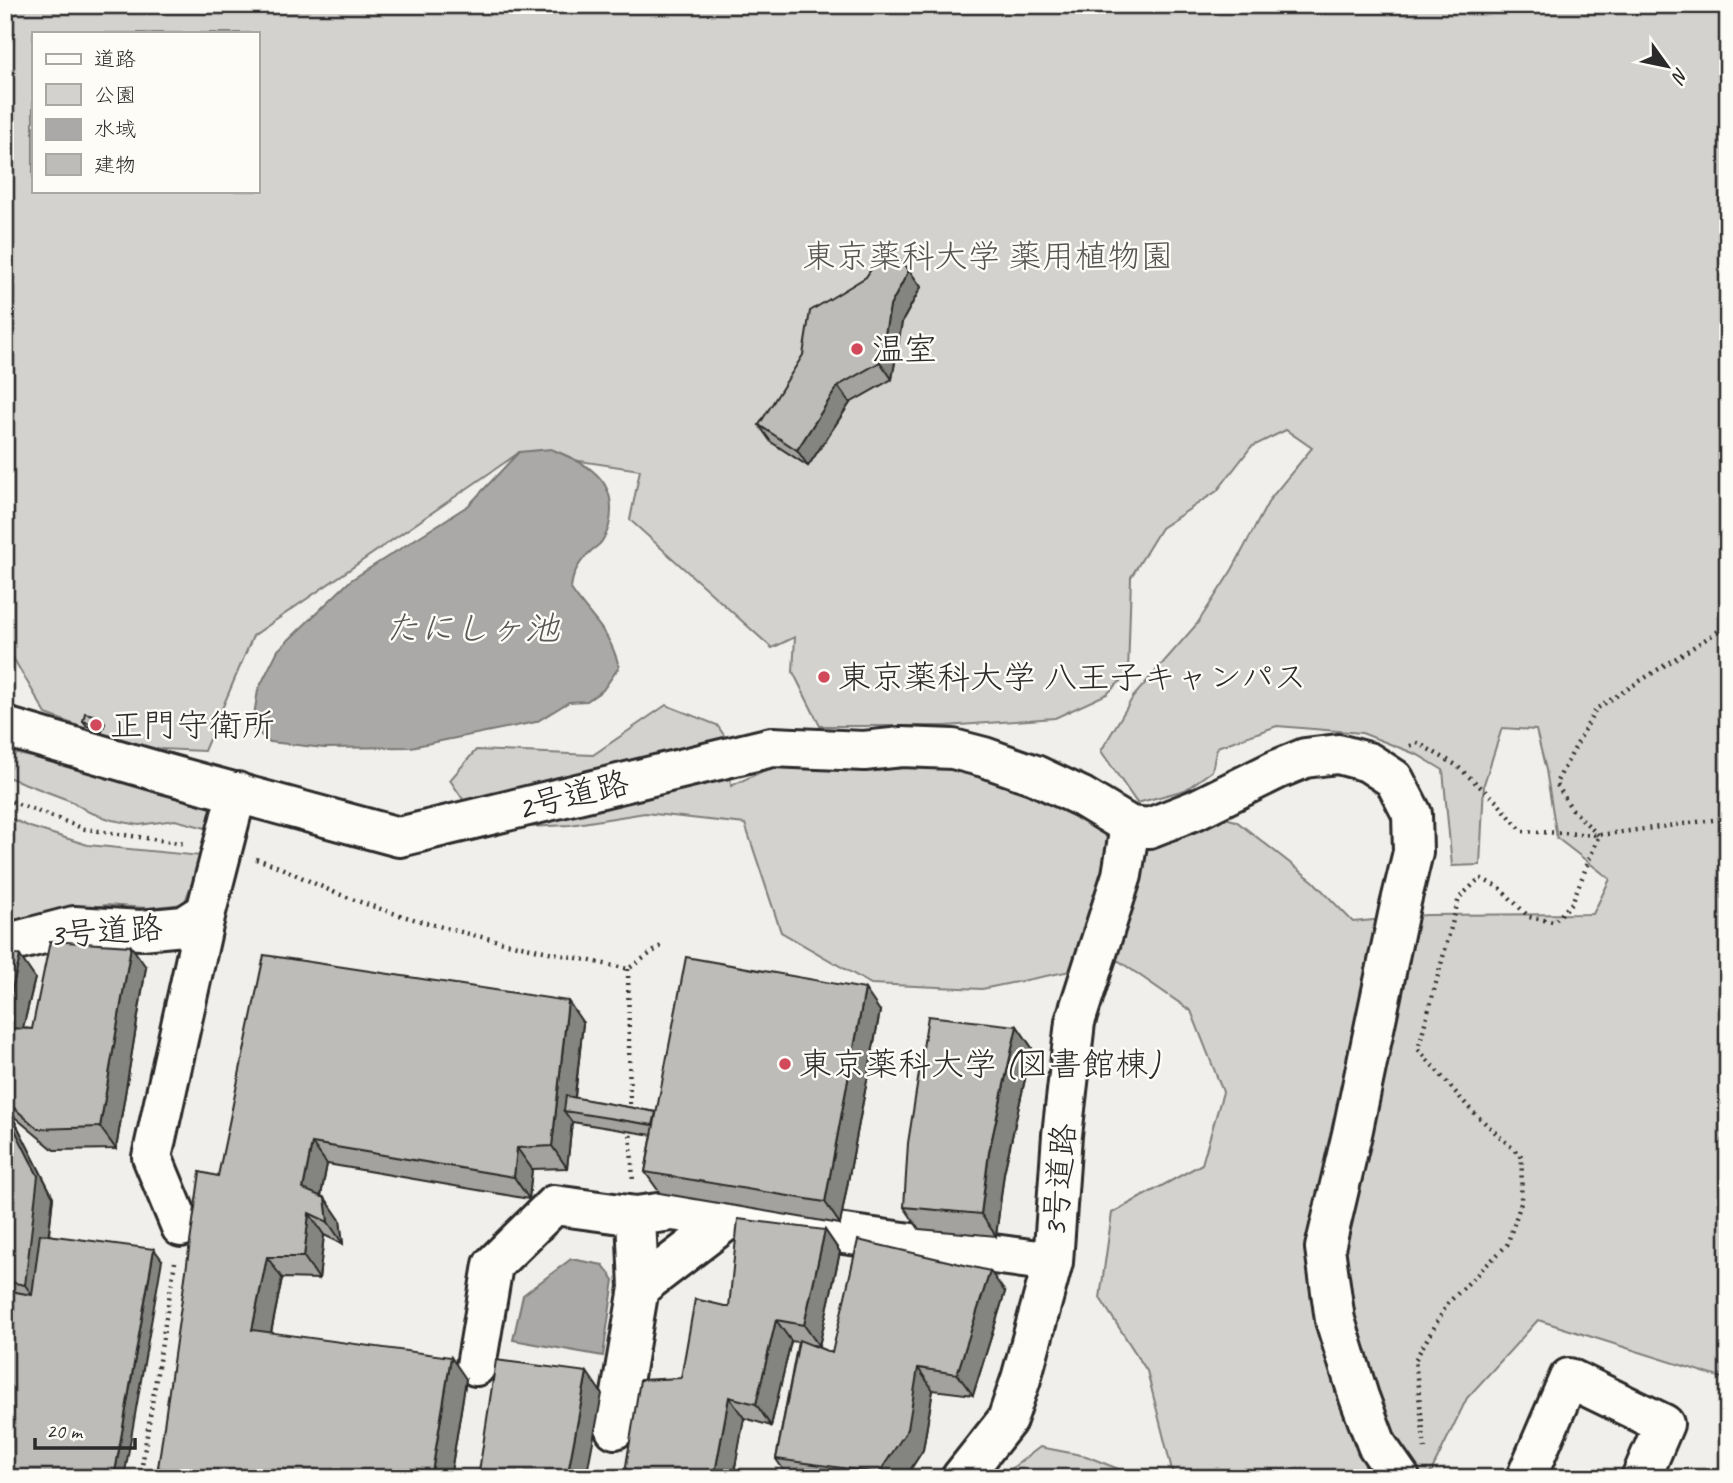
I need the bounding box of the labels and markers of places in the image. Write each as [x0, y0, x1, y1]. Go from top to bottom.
place label: 温室 [871, 328, 937, 370]
marker: 温室 [849, 341, 865, 357]
place label: 東京薬科大学 八王子キャンパス [838, 656, 1307, 698]
marker: 東京薬科大学 八王子キャンパス [816, 669, 832, 685]
place label: 正門守衛所 [110, 704, 275, 746]
marker: 正門守衛所 [88, 717, 104, 733]
place label: 東京薬科大学 (図書館棟) [799, 1043, 1161, 1085]
marker: 東京薬科大学 (図書館棟) [777, 1056, 793, 1072]

